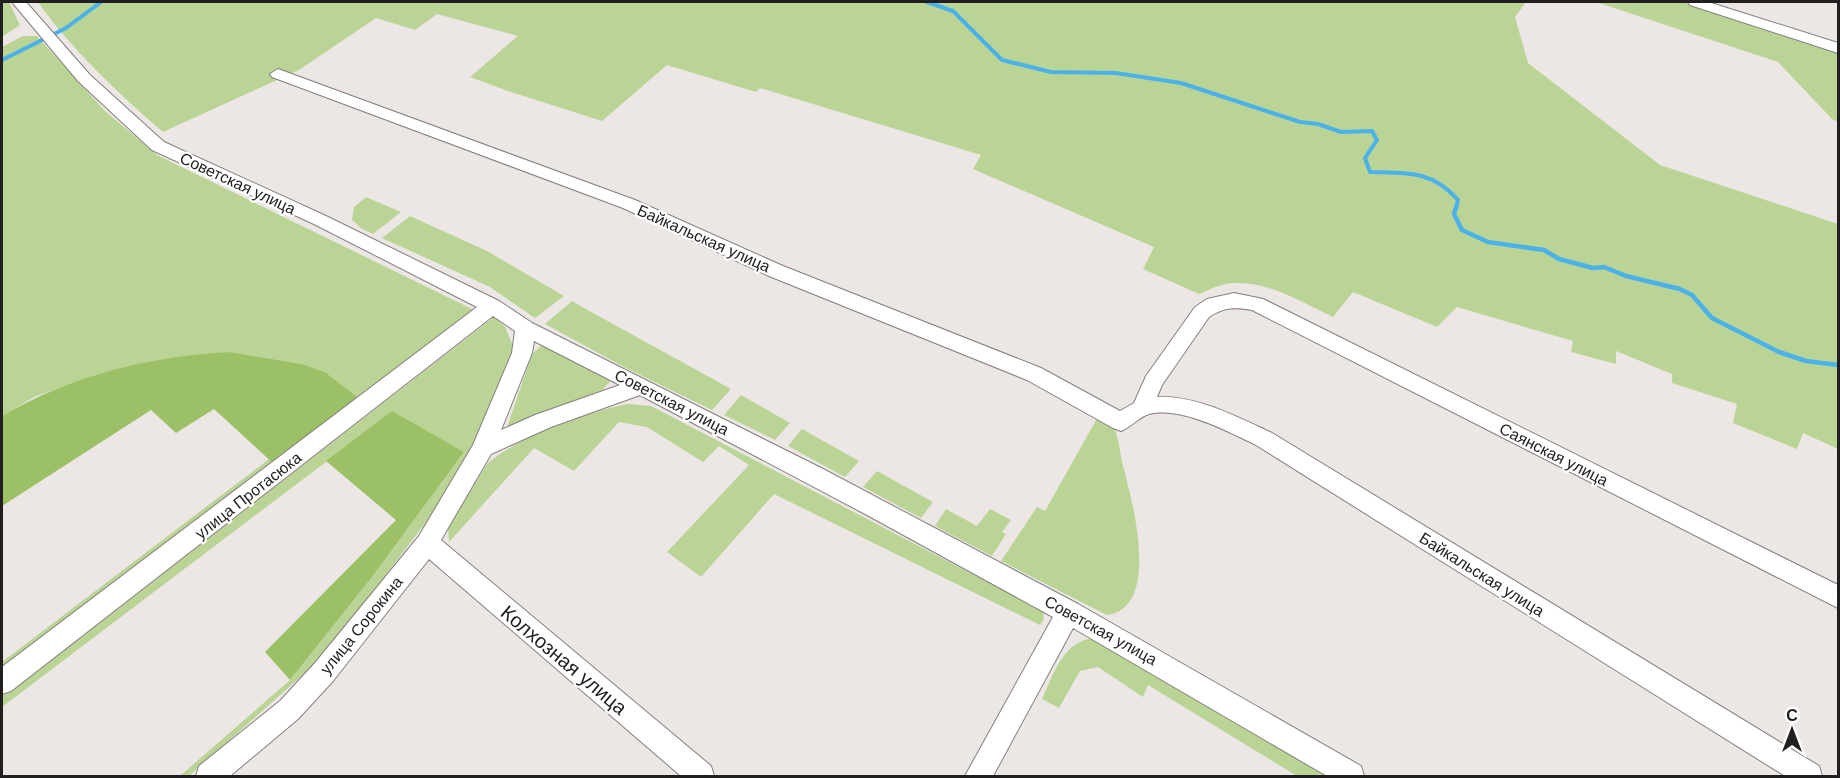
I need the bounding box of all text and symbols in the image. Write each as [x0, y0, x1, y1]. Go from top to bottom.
street label: Советская улица [177, 149, 298, 218]
street label: Байкальская улица [635, 201, 773, 275]
street label: Советская улица [612, 366, 732, 439]
street label: Саянская улица [1497, 420, 1611, 489]
street label: улица Протасюка [192, 449, 305, 542]
street label: Байкальская улица [1416, 529, 1547, 620]
street label: улица Сорокина [317, 573, 406, 677]
street label: Советская улица [1042, 593, 1160, 668]
street label: Колхозная улица [497, 601, 632, 720]
north arrow [1762, 700, 1822, 760]
text: С [1786, 707, 1798, 724]

